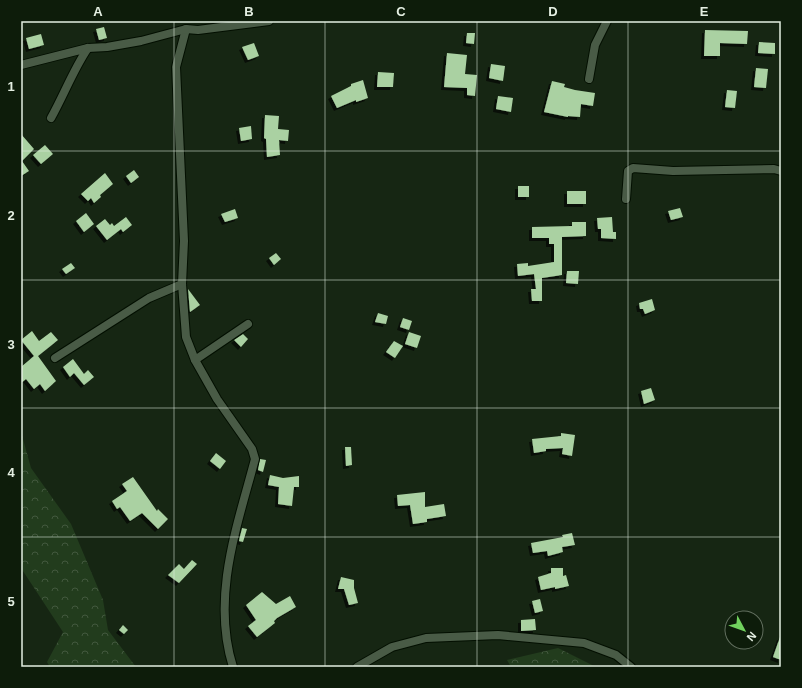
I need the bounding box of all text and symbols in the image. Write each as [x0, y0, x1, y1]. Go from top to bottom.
text: A [93, 4, 103, 19]
text: B [244, 4, 254, 19]
text: C [396, 4, 406, 19]
text: D [548, 4, 558, 19]
text: E [700, 4, 709, 19]
text: 1 [7, 79, 15, 94]
text: 2 [7, 208, 15, 223]
text: 3 [7, 337, 15, 352]
text: 4 [7, 465, 15, 480]
text: 5 [7, 594, 15, 609]
north arrow [724, 610, 764, 650]
text: N [744, 630, 759, 644]

